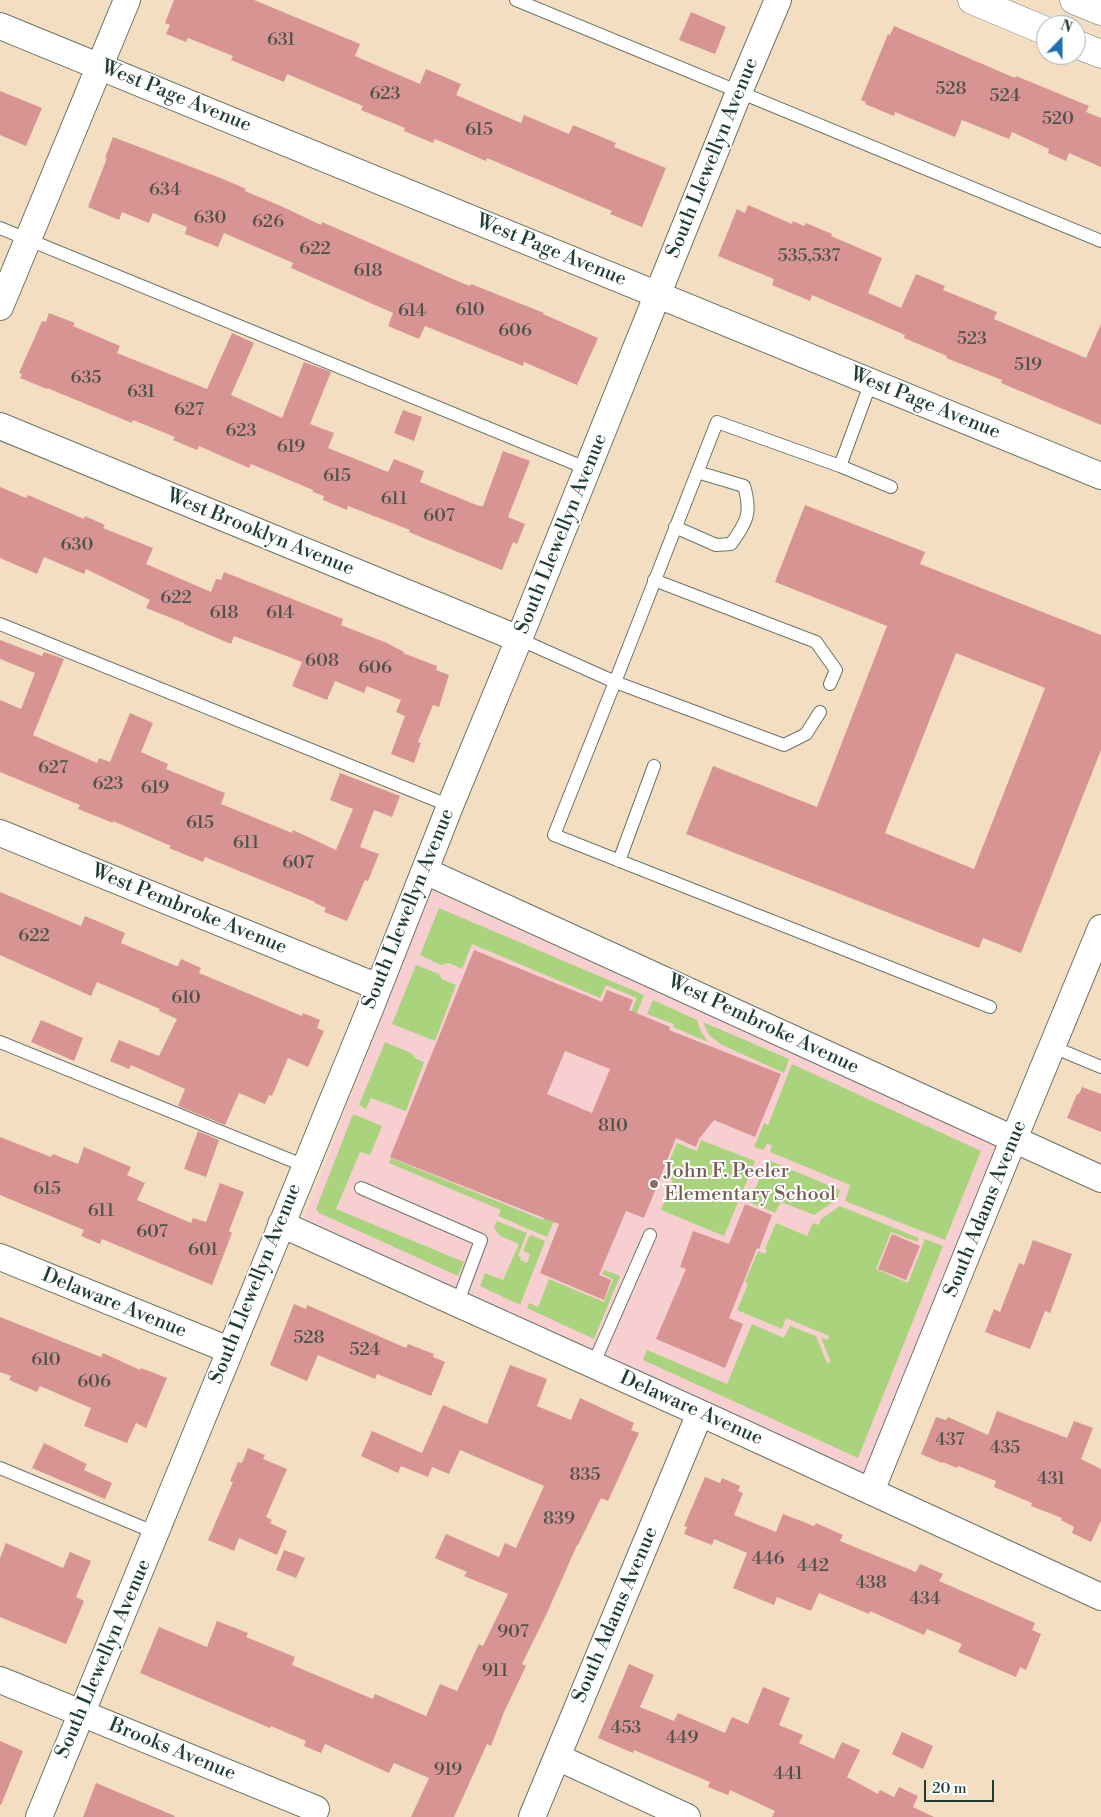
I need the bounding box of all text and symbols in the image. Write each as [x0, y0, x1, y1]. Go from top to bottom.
north arrow [1036, 15, 1086, 65]
text: N [1058, 17, 1075, 37]
house number: 631 [267, 30, 295, 52]
street label: South Llewellyn Avenue [662, 54, 764, 262]
street label: West Page Avenue [97, 56, 255, 138]
house number: 528 [935, 79, 967, 101]
house number: 623 [369, 84, 401, 106]
house number: 524 [989, 86, 1021, 108]
house number: 520 [1042, 109, 1074, 131]
house number: 615 [465, 120, 493, 142]
house number: 634 [149, 180, 181, 202]
house number: 630 [194, 208, 226, 230]
street label: West Page Avenue [472, 210, 630, 292]
house number: 626 [252, 212, 284, 234]
house number: 622 [299, 239, 331, 261]
house number: 535,537 [778, 246, 840, 268]
house number: 618 [354, 261, 382, 283]
house number: 610 [455, 300, 485, 322]
house number: 614 [398, 301, 426, 323]
house number: 606 [498, 321, 532, 343]
house number: 523 [957, 329, 987, 351]
house number: 519 [1014, 355, 1042, 377]
street label: West Page Avenue [846, 363, 1004, 445]
house number: 635 [71, 368, 101, 390]
house number: 631 [127, 382, 155, 404]
house number: 627 [174, 400, 204, 422]
house number: 623 [225, 421, 257, 443]
street label: South Llewellyn Avenue [511, 430, 613, 638]
house number: 619 [277, 437, 305, 459]
house number: 615 [323, 466, 351, 488]
street label: West Brooklyn Avenue [163, 484, 357, 582]
house number: 611 [381, 489, 407, 511]
house number: 607 [423, 506, 455, 528]
house number: 630 [61, 535, 93, 557]
house number: 622 [160, 588, 192, 610]
house number: 618 [210, 603, 238, 625]
house number: 614 [266, 603, 294, 625]
house number: 608 [305, 651, 339, 673]
house number: 606 [358, 658, 392, 680]
house number: 627 [38, 758, 68, 780]
house number: 623 [92, 774, 124, 796]
house number: 619 [141, 778, 169, 800]
street label: South Llewellyn Avenue [358, 805, 460, 1013]
house number: 615 [186, 813, 214, 835]
house number: 611 [233, 833, 259, 855]
house number: 607 [282, 853, 314, 875]
street label: West Pembroke Avenue [88, 860, 290, 960]
house number: 622 [18, 926, 50, 948]
street label: West Pembroke Avenue [663, 970, 863, 1080]
house number: 610 [171, 988, 201, 1010]
house number: 810 [598, 1116, 628, 1138]
street label: South Adams Avenue [940, 1117, 1032, 1301]
place label: John F. Peeler Elementary School [664, 1160, 836, 1207]
marker: John F. Peeler Elementary School [648, 1178, 660, 1190]
house number: 615 [33, 1179, 61, 1201]
street label: South Llewellyn Avenue [205, 1180, 307, 1388]
house number: 611 [88, 1201, 114, 1223]
house number: 607 [136, 1222, 168, 1244]
house number: 601 [188, 1240, 218, 1262]
street label: Delaware Avenue [38, 1264, 190, 1344]
house number: 528 [293, 1328, 325, 1350]
house number: 524 [349, 1340, 381, 1362]
house number: 610 [31, 1350, 61, 1372]
street label: Delaware Avenue [616, 1367, 766, 1451]
house number: 606 [77, 1372, 111, 1394]
house number: 437 [935, 1430, 965, 1452]
house number: 435 [990, 1438, 1020, 1460]
house number: 835 [570, 1465, 600, 1487]
house number: 431 [1037, 1469, 1065, 1491]
house number: 839 [543, 1509, 575, 1531]
street label: South Adams Avenue [568, 1523, 664, 1707]
house number: 446 [752, 1549, 784, 1571]
street label: South Llewellyn Avenue [51, 1556, 157, 1762]
house number: 442 [797, 1556, 829, 1578]
house number: 438 [855, 1573, 887, 1595]
house number: 434 [909, 1589, 941, 1611]
house number: 907 [497, 1622, 529, 1644]
house number: 911 [482, 1661, 508, 1683]
street label: Brooks Avenue [105, 1714, 239, 1786]
house number: 453 [611, 1718, 641, 1740]
house number: 449 [666, 1728, 698, 1750]
house number: 919 [434, 1760, 462, 1782]
house number: 441 [773, 1764, 803, 1786]
scale bar [926, 1770, 996, 1802]
text: 20 m [932, 1779, 967, 1798]

